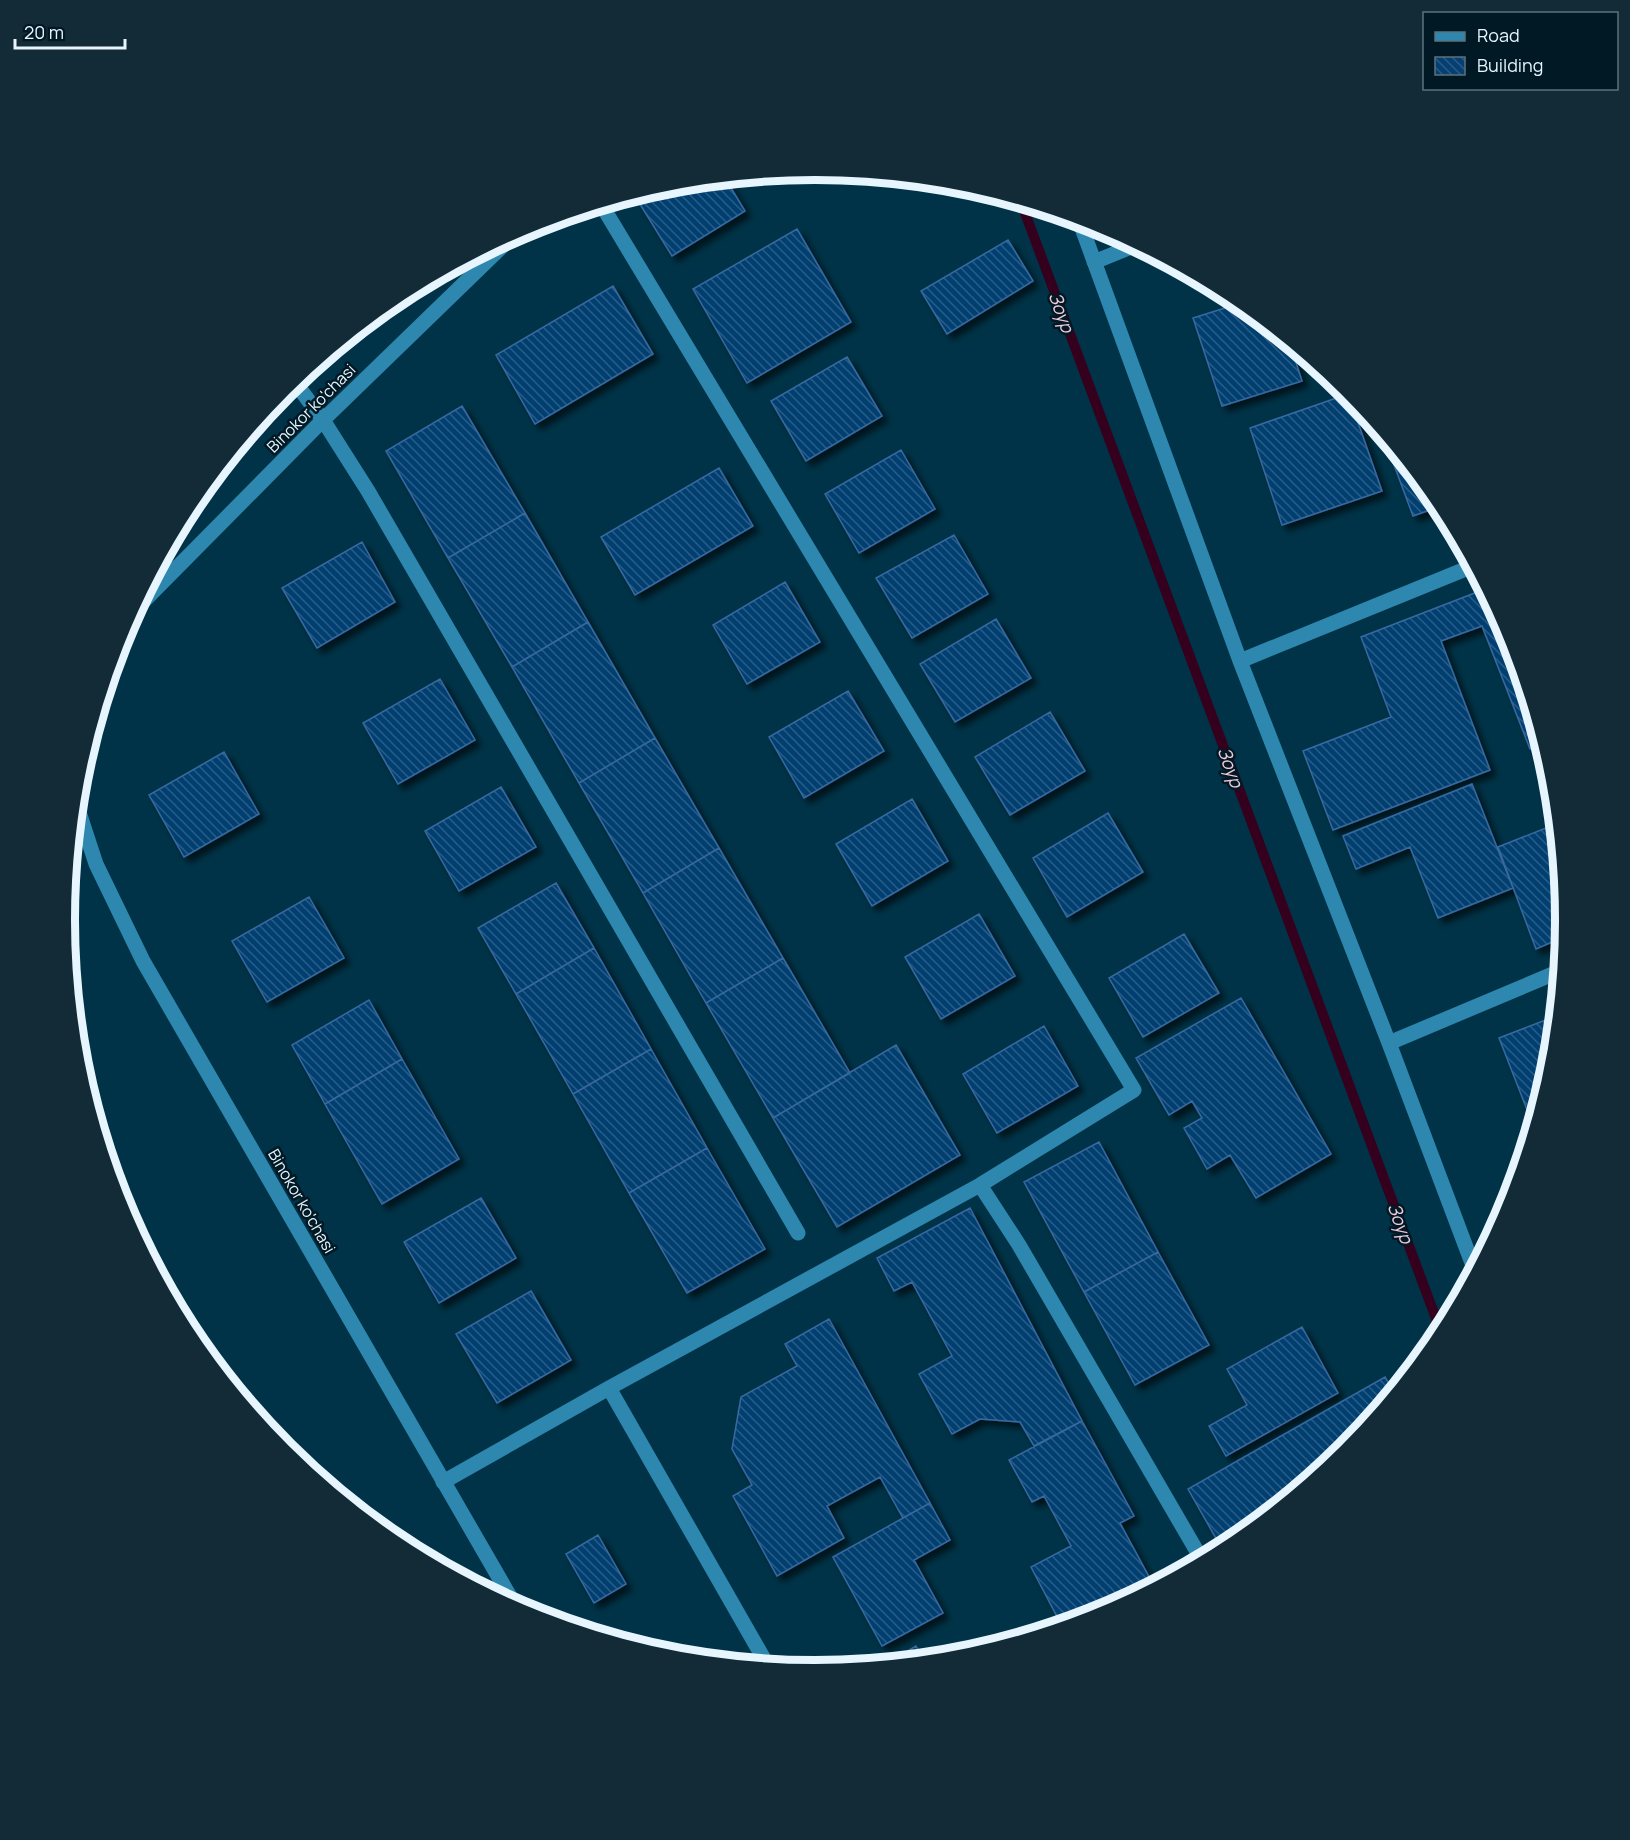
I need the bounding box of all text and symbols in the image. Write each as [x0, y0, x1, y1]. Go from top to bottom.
scale bar [15, 12, 124, 50]
legend [1423, 12, 1618, 90]
text: 20 m [24, 20, 64, 44]
text: Road [1477, 23, 1520, 47]
text: Building [1477, 53, 1543, 77]
water label: Зоур [1044, 289, 1081, 337]
street label: Binokor ko'chasi [262, 359, 360, 457]
water label: Зоур [1213, 744, 1250, 792]
street label: Binokor ko'chasi [263, 1145, 341, 1257]
water label: Зоур [1383, 1200, 1420, 1248]

